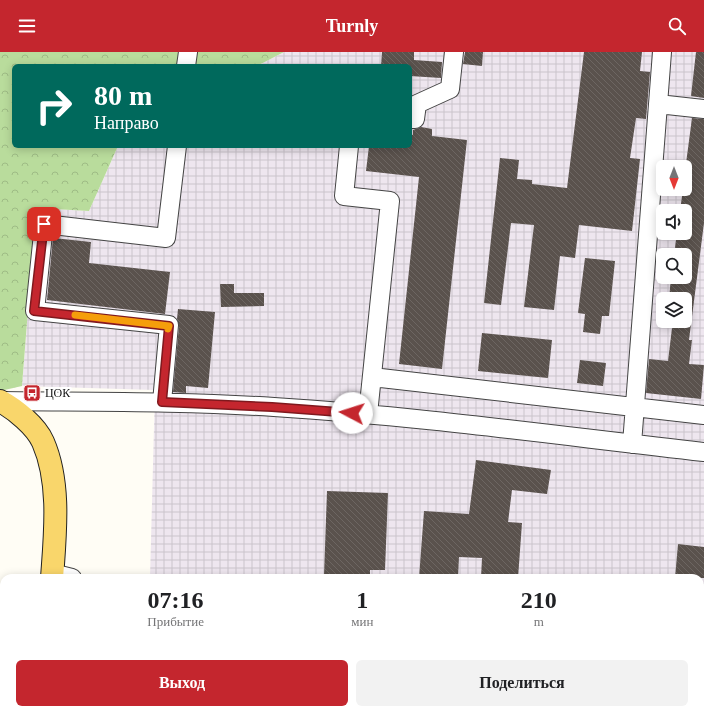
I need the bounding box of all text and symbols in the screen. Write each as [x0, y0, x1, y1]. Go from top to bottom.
icon: menu [16, 15, 38, 37]
icon: search [666, 15, 688, 37]
text: Turnly [326, 16, 378, 36]
icon: right [28, 80, 80, 132]
text: 80 m [94, 80, 152, 111]
text: Направо [94, 113, 159, 133]
north arrow [656, 160, 692, 196]
map controls [656, 160, 692, 328]
button: sound [656, 204, 692, 240]
pin [27, 207, 61, 241]
icon: arrive [33, 213, 55, 235]
button: search [656, 248, 692, 284]
button: layers [656, 292, 692, 328]
bus stop icon: ЦОК [22, 383, 42, 403]
place label: ЦОК [45, 386, 71, 400]
position arrow [331, 392, 373, 434]
text: 07:16 [148, 587, 204, 613]
text: 1 [356, 587, 368, 613]
text: 210 [521, 587, 557, 613]
text: Прибытие [147, 614, 204, 629]
text: мин [351, 614, 373, 629]
text: m [534, 614, 544, 629]
button: Выход [16, 660, 348, 706]
button: Поделиться [356, 660, 688, 706]

